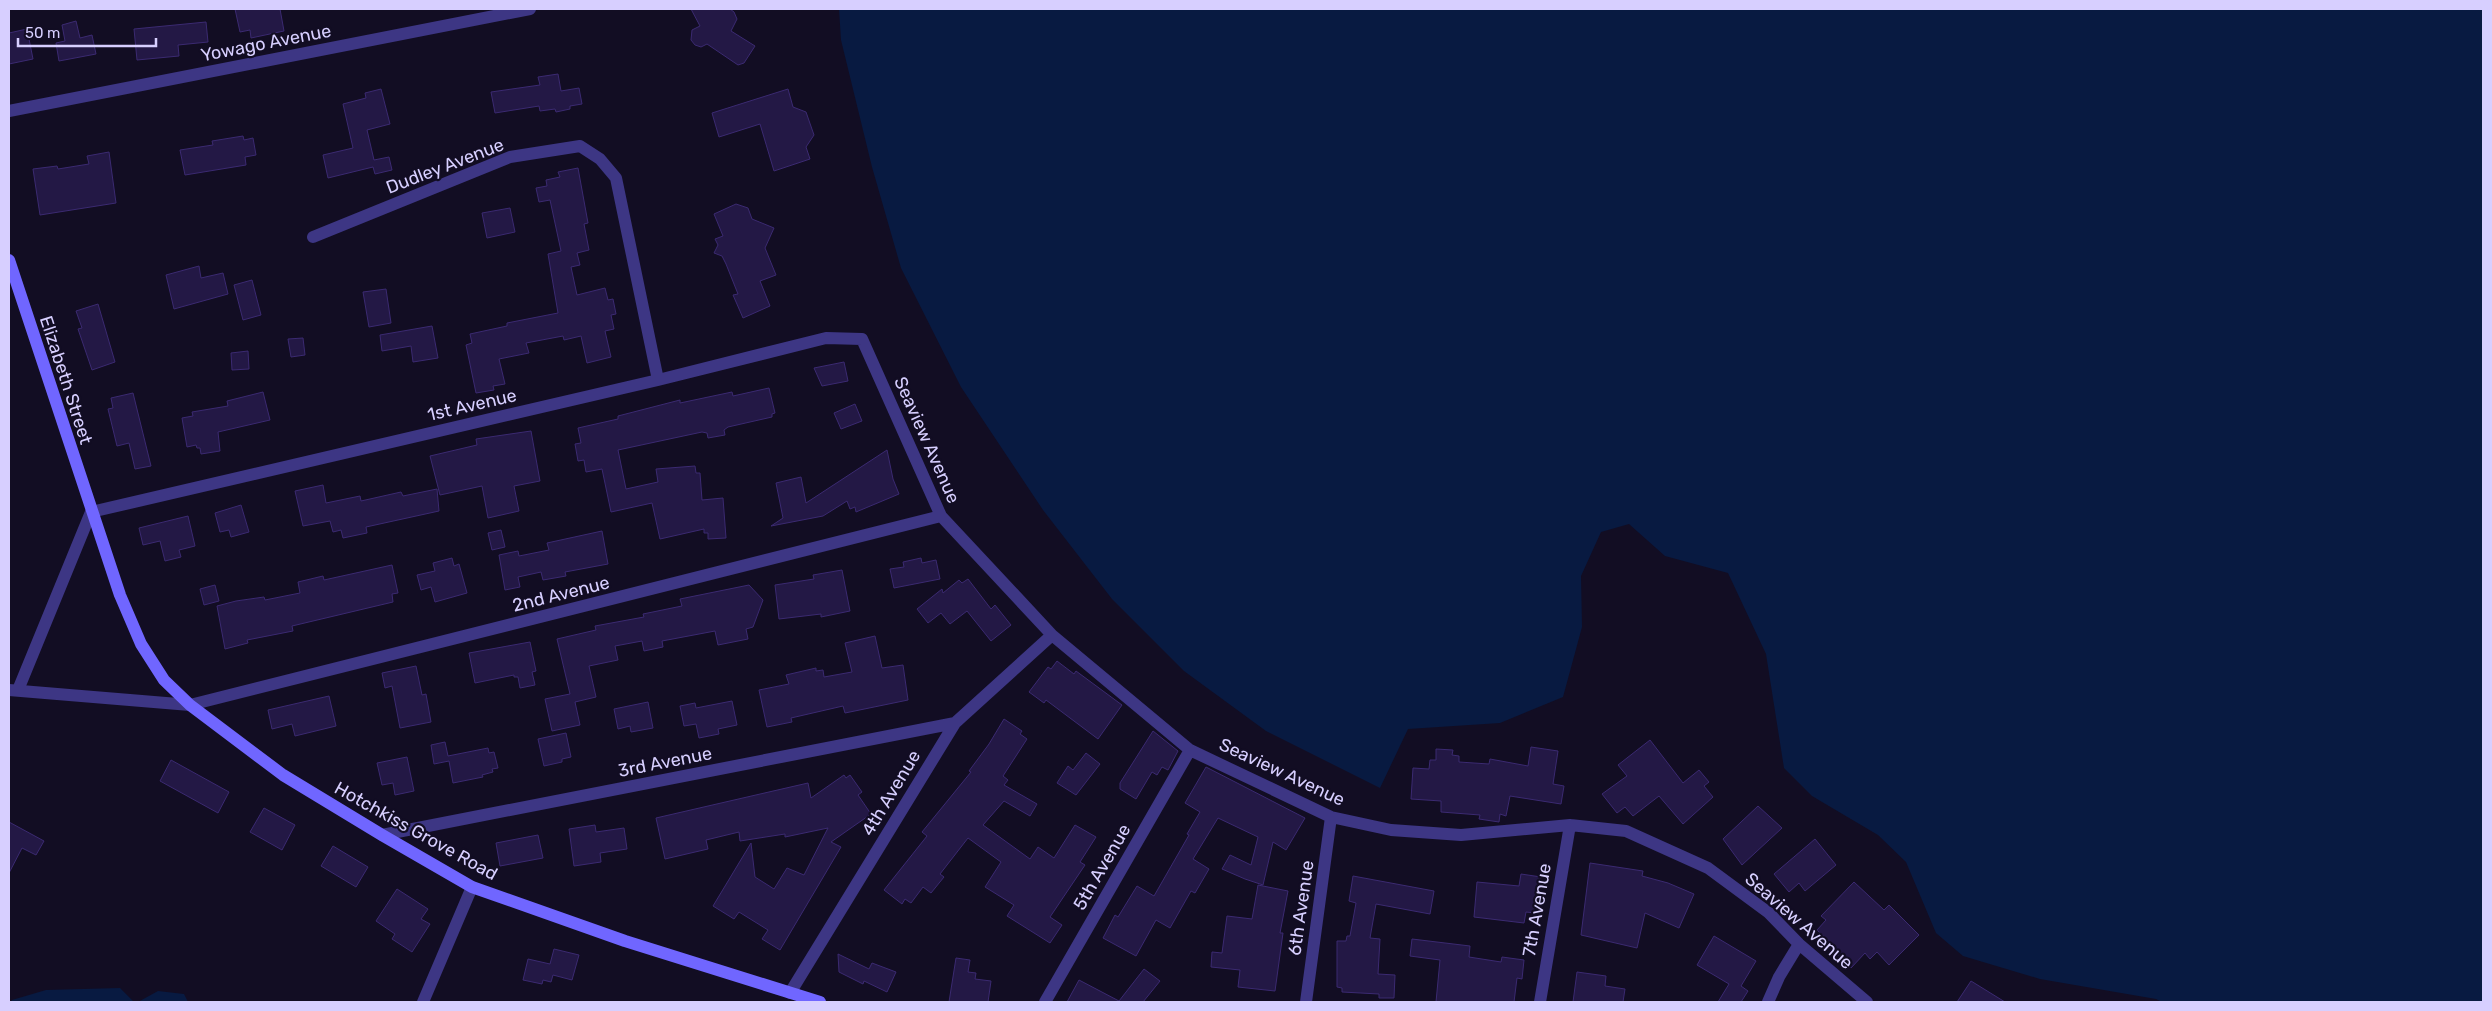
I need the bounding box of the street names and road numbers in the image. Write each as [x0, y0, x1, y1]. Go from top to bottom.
street label: Yowago Avenue [199, 20, 333, 66]
street label: Dudley Avenue [383, 133, 507, 199]
street label: Elizabeth Street [35, 313, 97, 447]
street label: Seaview Avenue [889, 373, 965, 507]
street label: 1st Avenue [425, 384, 519, 426]
street label: 2nd Avenue [510, 571, 612, 617]
street label: Seaview Avenue [1216, 733, 1348, 811]
street label: 3rd Avenue [616, 742, 714, 782]
street label: 4th Avenue [857, 746, 925, 840]
street label: Hotchkiss Grove Road [331, 777, 501, 885]
street label: 5th Avenue [1069, 820, 1135, 914]
street label: 6th Avenue [1283, 859, 1319, 957]
street label: 7th Avenue [1518, 862, 1556, 958]
street label: Seaview Avenue [1740, 868, 1858, 974]

